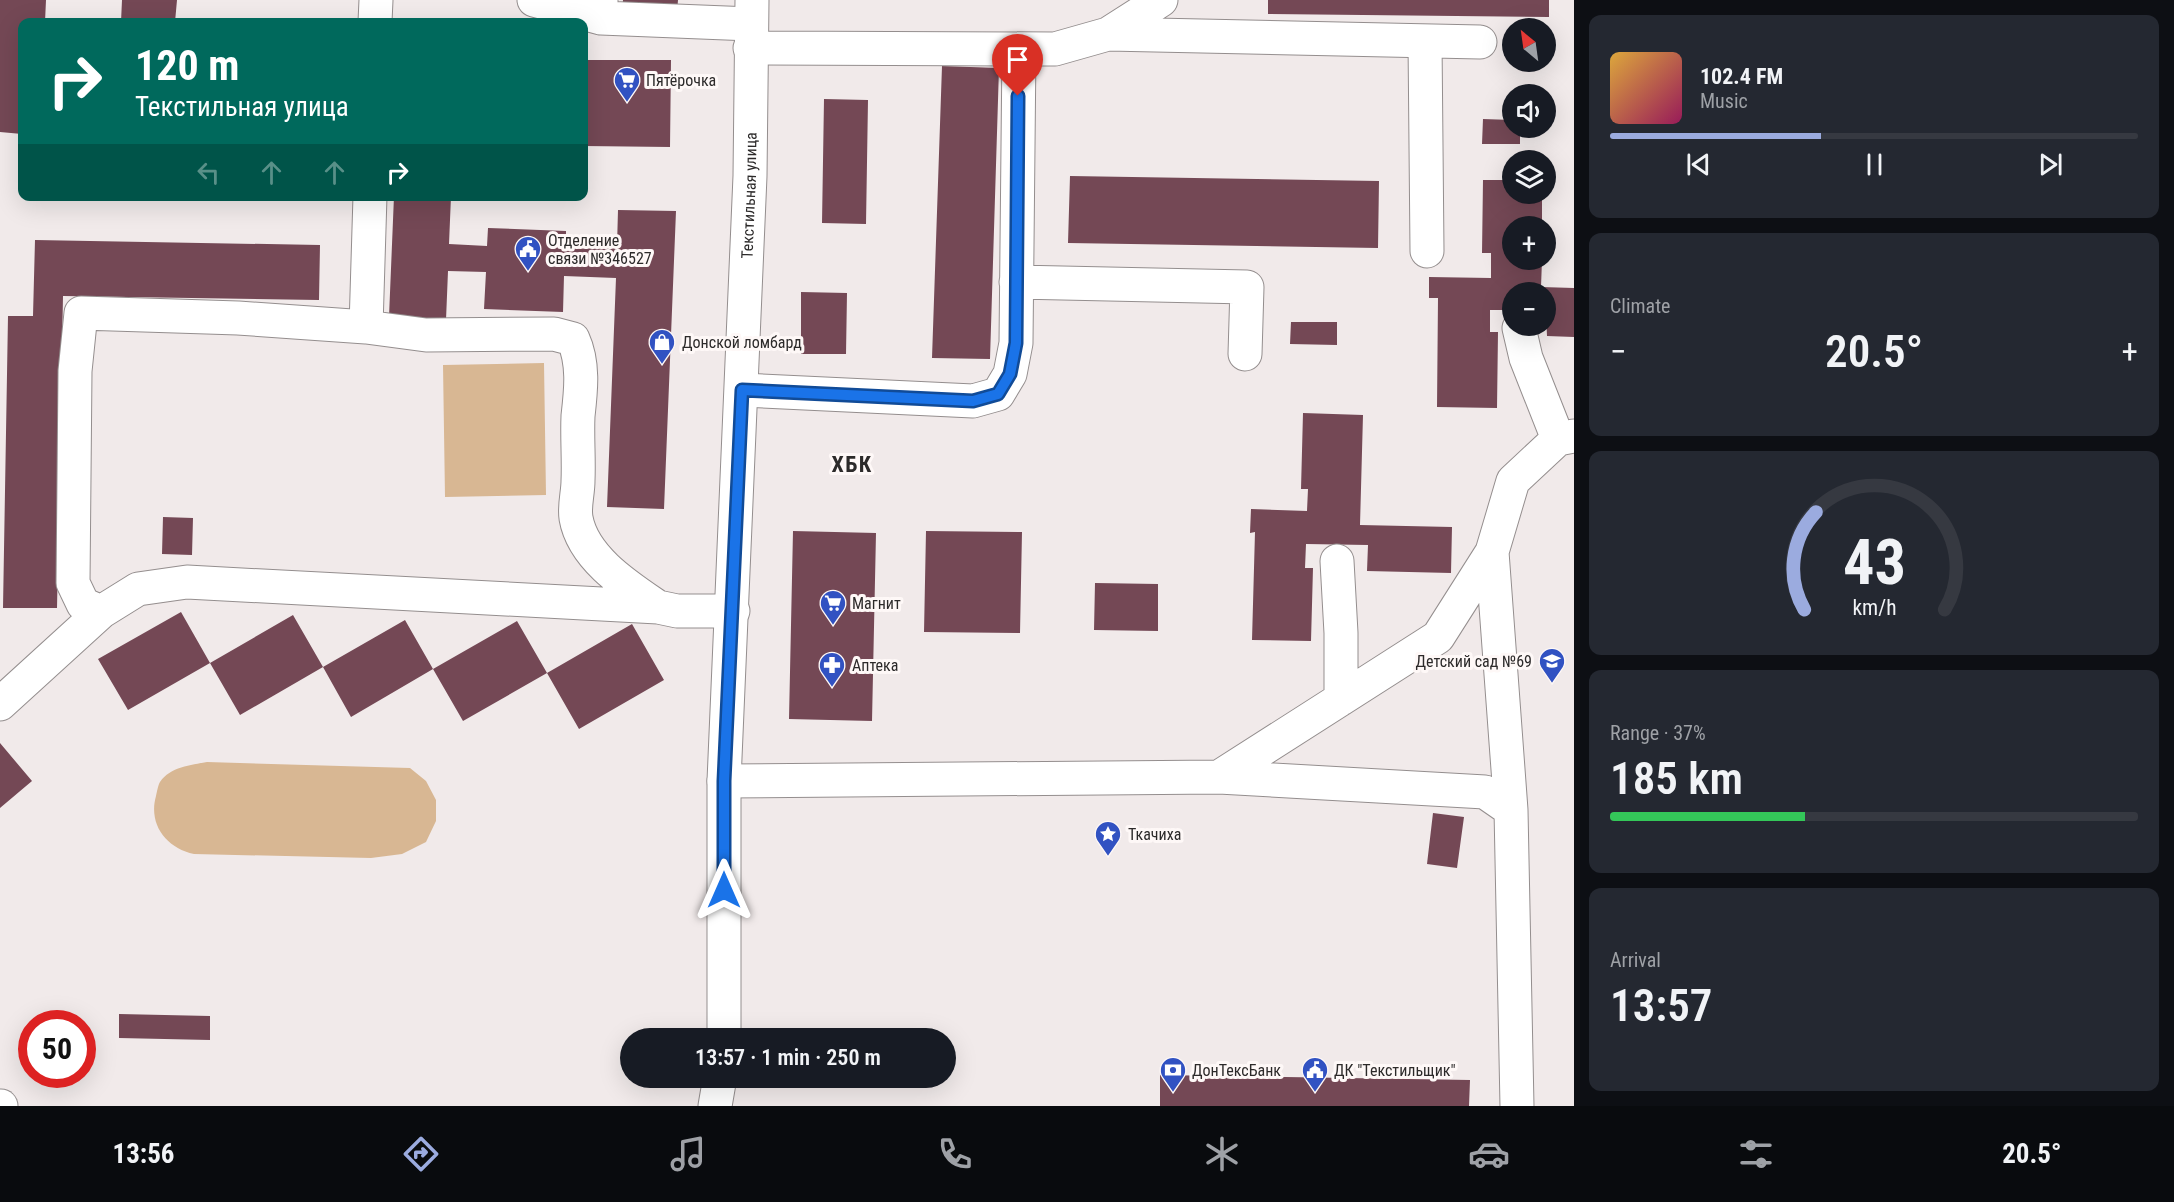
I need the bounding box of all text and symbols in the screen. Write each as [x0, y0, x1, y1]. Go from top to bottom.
north arrow [1502, 18, 1556, 72]
map controls [1502, 18, 1556, 336]
pin [992, 34, 1043, 96]
text: 120 m [135, 41, 240, 90]
icon: right [36, 42, 114, 120]
icon: arrive [1001, 43, 1034, 76]
text: 102.4 FM [1700, 64, 1783, 89]
supermarket icon: Пятёрочка [612, 65, 642, 103]
place label: Пятёрочка [646, 71, 716, 90]
button: sound [1502, 84, 1556, 138]
text: Music [1700, 89, 1748, 113]
text: Текстильная улица [135, 91, 349, 123]
street label: Текстильная улица [737, 132, 760, 259]
icon: previous [1682, 148, 1715, 181]
icon: pause [1858, 148, 1891, 181]
icon: next [2034, 148, 2067, 181]
button: layers [1502, 150, 1556, 204]
icon: left [192, 156, 225, 189]
icon: ahead [255, 156, 288, 189]
icon: ahead [318, 156, 351, 189]
icon: right [381, 156, 414, 189]
button: + [1502, 216, 1556, 270]
place label: Отделение связи №346527 [548, 231, 652, 268]
public building icon: Отделение связи №346527 [513, 234, 543, 272]
button: − [1502, 282, 1556, 336]
text: Climate [1610, 294, 1670, 318]
text: 20.5° [1825, 325, 1923, 378]
shop icon: Донской ломбард [647, 327, 677, 365]
text: − [1610, 332, 1627, 371]
text: + [2122, 332, 2138, 371]
place label: Донской ломбард [682, 333, 802, 352]
district label: ХБК [831, 452, 873, 477]
text: 43 [1842, 526, 1906, 599]
supermarket icon: Магнит [818, 588, 848, 626]
place label: Магнит [852, 594, 901, 613]
text: km/h [1852, 595, 1896, 620]
school or university icon: Детский сад №69 [1537, 646, 1567, 684]
pharmacy icon: Аптека [817, 650, 847, 688]
place label: Детский сад №69 [1416, 652, 1532, 671]
place label: Аптека [852, 656, 898, 675]
text: Range · 37% [1610, 721, 1706, 745]
text: 185 km [1610, 752, 1743, 805]
place icon: Ткачиха [1093, 819, 1123, 857]
place label: Ткачиха [1128, 825, 1181, 844]
position arrow [692, 858, 756, 922]
text: Arrival [1610, 948, 1661, 972]
text: 13:57 [1610, 979, 1712, 1032]
speed limit sign: 50 [18, 1010, 96, 1088]
text: 13:57 · 1 min · 250 m [695, 1045, 881, 1070]
bank icon: ДонТексБанк [1158, 1055, 1188, 1093]
public building icon: ДК "Текстильщик" [1300, 1055, 1330, 1093]
place label: ДонТексБанк [1192, 1061, 1281, 1080]
place label: ДК "Текстильщик" [1334, 1061, 1456, 1080]
icon: directions [400, 1133, 442, 1175]
icon: music [667, 1133, 709, 1175]
icon: phone [934, 1133, 976, 1175]
icon: climate [1201, 1133, 1243, 1175]
icon: car [1468, 1133, 1510, 1175]
icon: filters [1735, 1133, 1777, 1175]
text: 13:56 [113, 1138, 175, 1170]
text: 20.5° [2002, 1138, 2061, 1170]

